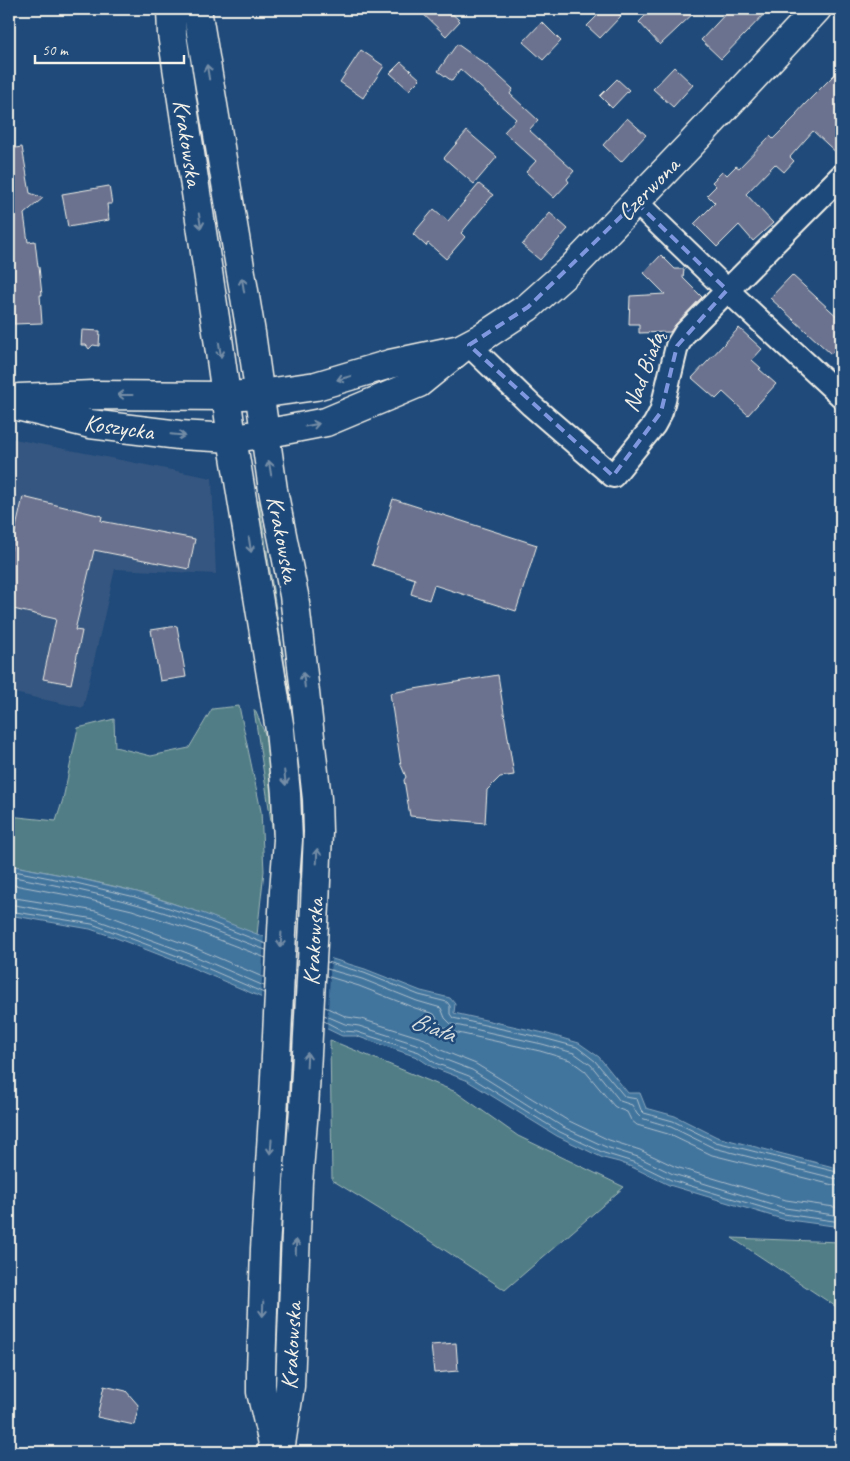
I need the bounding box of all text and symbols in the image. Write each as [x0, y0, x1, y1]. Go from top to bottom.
scale bar [35, 32, 184, 64]
text: 50 m [42, 41, 69, 60]
one-way arrow [202, 64, 212, 80]
street label: Krakowska [166, 97, 210, 191]
street label: Czerwona [610, 149, 687, 227]
one-way arrow [196, 212, 206, 228]
one-way arrow [238, 278, 248, 294]
street label: Nad Białą [615, 327, 672, 416]
one-way arrow [215, 342, 225, 358]
one-way arrow [336, 373, 352, 383]
one-way arrow [118, 390, 134, 400]
street label: Koszycka [82, 407, 157, 447]
one-way arrow [304, 419, 320, 429]
one-way arrow [170, 430, 186, 440]
one-way arrow [264, 460, 274, 476]
street label: Krakowska [260, 493, 306, 587]
one-way arrow [245, 537, 255, 553]
one-way arrow [299, 673, 309, 689]
one-way arrow [280, 770, 290, 786]
one-way arrow [312, 848, 321, 864]
street label: Krakowska [296, 895, 330, 986]
one-way arrow [277, 932, 286, 948]
water label: Biała [406, 1004, 461, 1051]
one-way arrow [302, 1053, 311, 1069]
one-way arrow [267, 1138, 276, 1154]
one-way arrow [291, 1239, 300, 1255]
street label: Krakowska [274, 1299, 308, 1390]
one-way arrow [258, 1300, 268, 1317]

